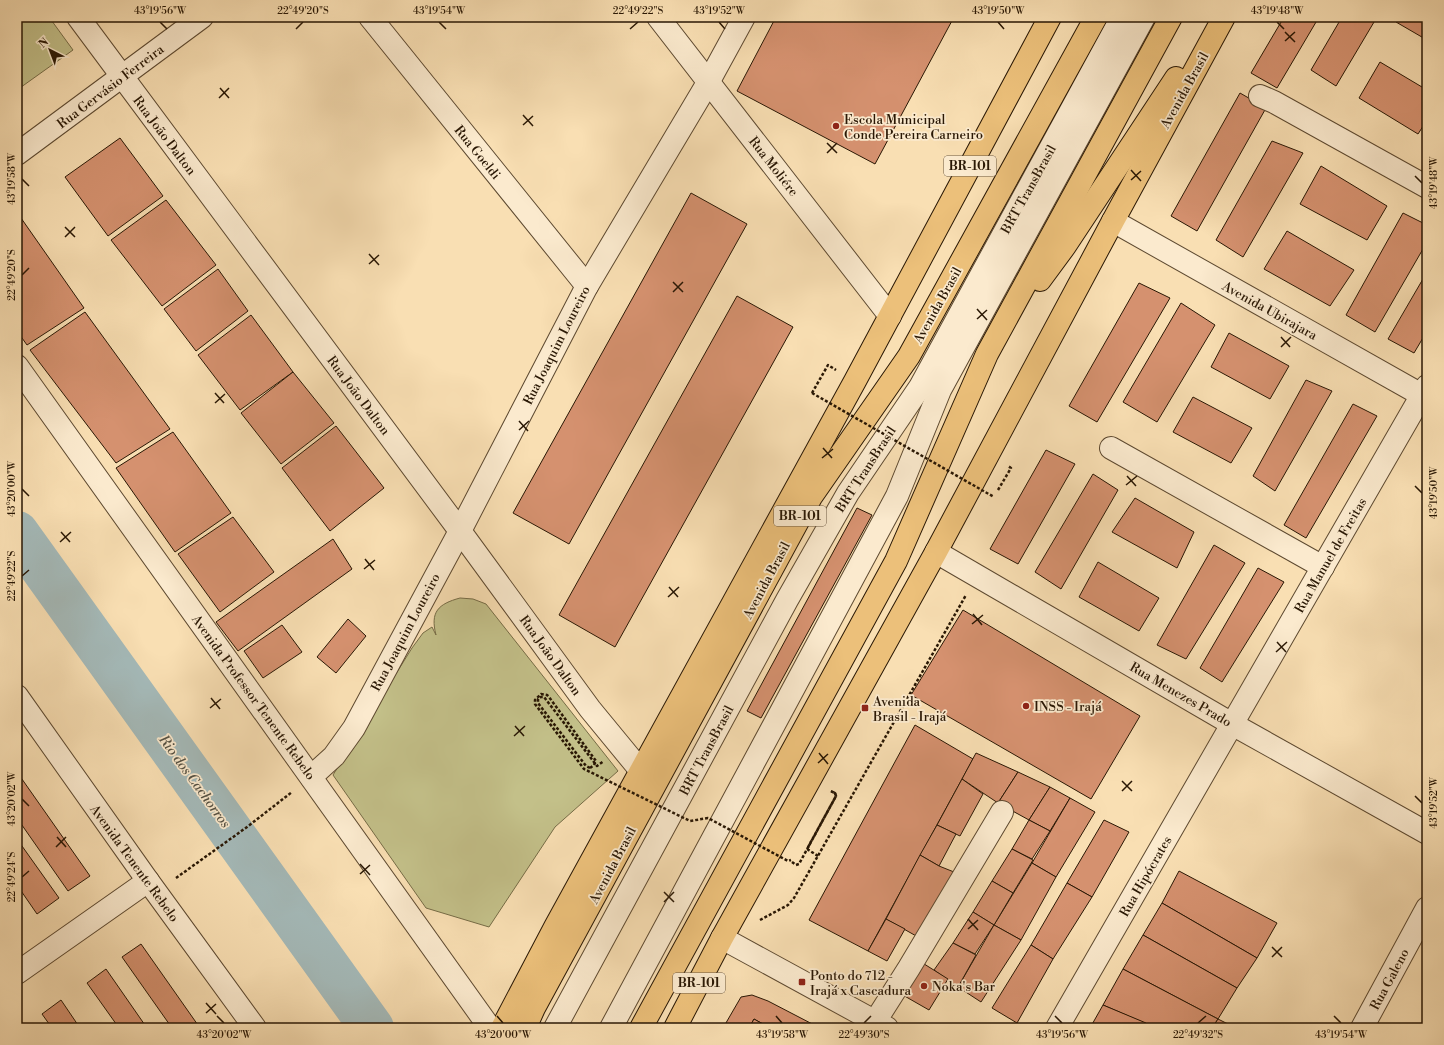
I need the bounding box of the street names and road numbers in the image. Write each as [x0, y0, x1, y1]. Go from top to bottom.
street label: Rua Gervásio Ferreira [54, 41, 167, 132]
street label: Avenida Brasil [1157, 49, 1213, 132]
street label: Rua João Dalton [129, 93, 199, 179]
street label: Rua Goeldi [451, 122, 504, 183]
street label: Rua Moliére [745, 134, 802, 200]
street label: BRT TransBrasil [997, 142, 1060, 238]
road number: BR-101 [944, 156, 996, 176]
street label: Avenida Brasil [910, 264, 966, 347]
street label: Avenida Ubirajara [1218, 278, 1320, 344]
street label: Rua Joaquim Loureiro [520, 283, 594, 408]
street label: Rua João Dalton [323, 353, 393, 439]
street label: BRT TransBrasil [832, 423, 900, 516]
street label: Rua Manuel de Freitas [1291, 495, 1371, 616]
road number: BR-101 [774, 506, 826, 526]
street label: Avenida Brasil [739, 539, 794, 623]
street label: Rua Joaquim Loureiro [368, 571, 444, 694]
street label: Avenida Professor Tenente Rebelo [187, 611, 318, 783]
street label: Rua João Dalton [516, 612, 585, 699]
street label: Rua Menezes Prado [1127, 659, 1234, 731]
street label: BRT TransBrasil [676, 703, 737, 799]
street label: Avenida Tenente Rebelo [86, 801, 182, 925]
street label: Avenida Brasil [585, 824, 640, 908]
street label: Rua Hipócrates [1116, 833, 1176, 920]
street label: Rua Galeno [1367, 946, 1413, 1013]
road number: BR-101 [673, 973, 725, 993]

